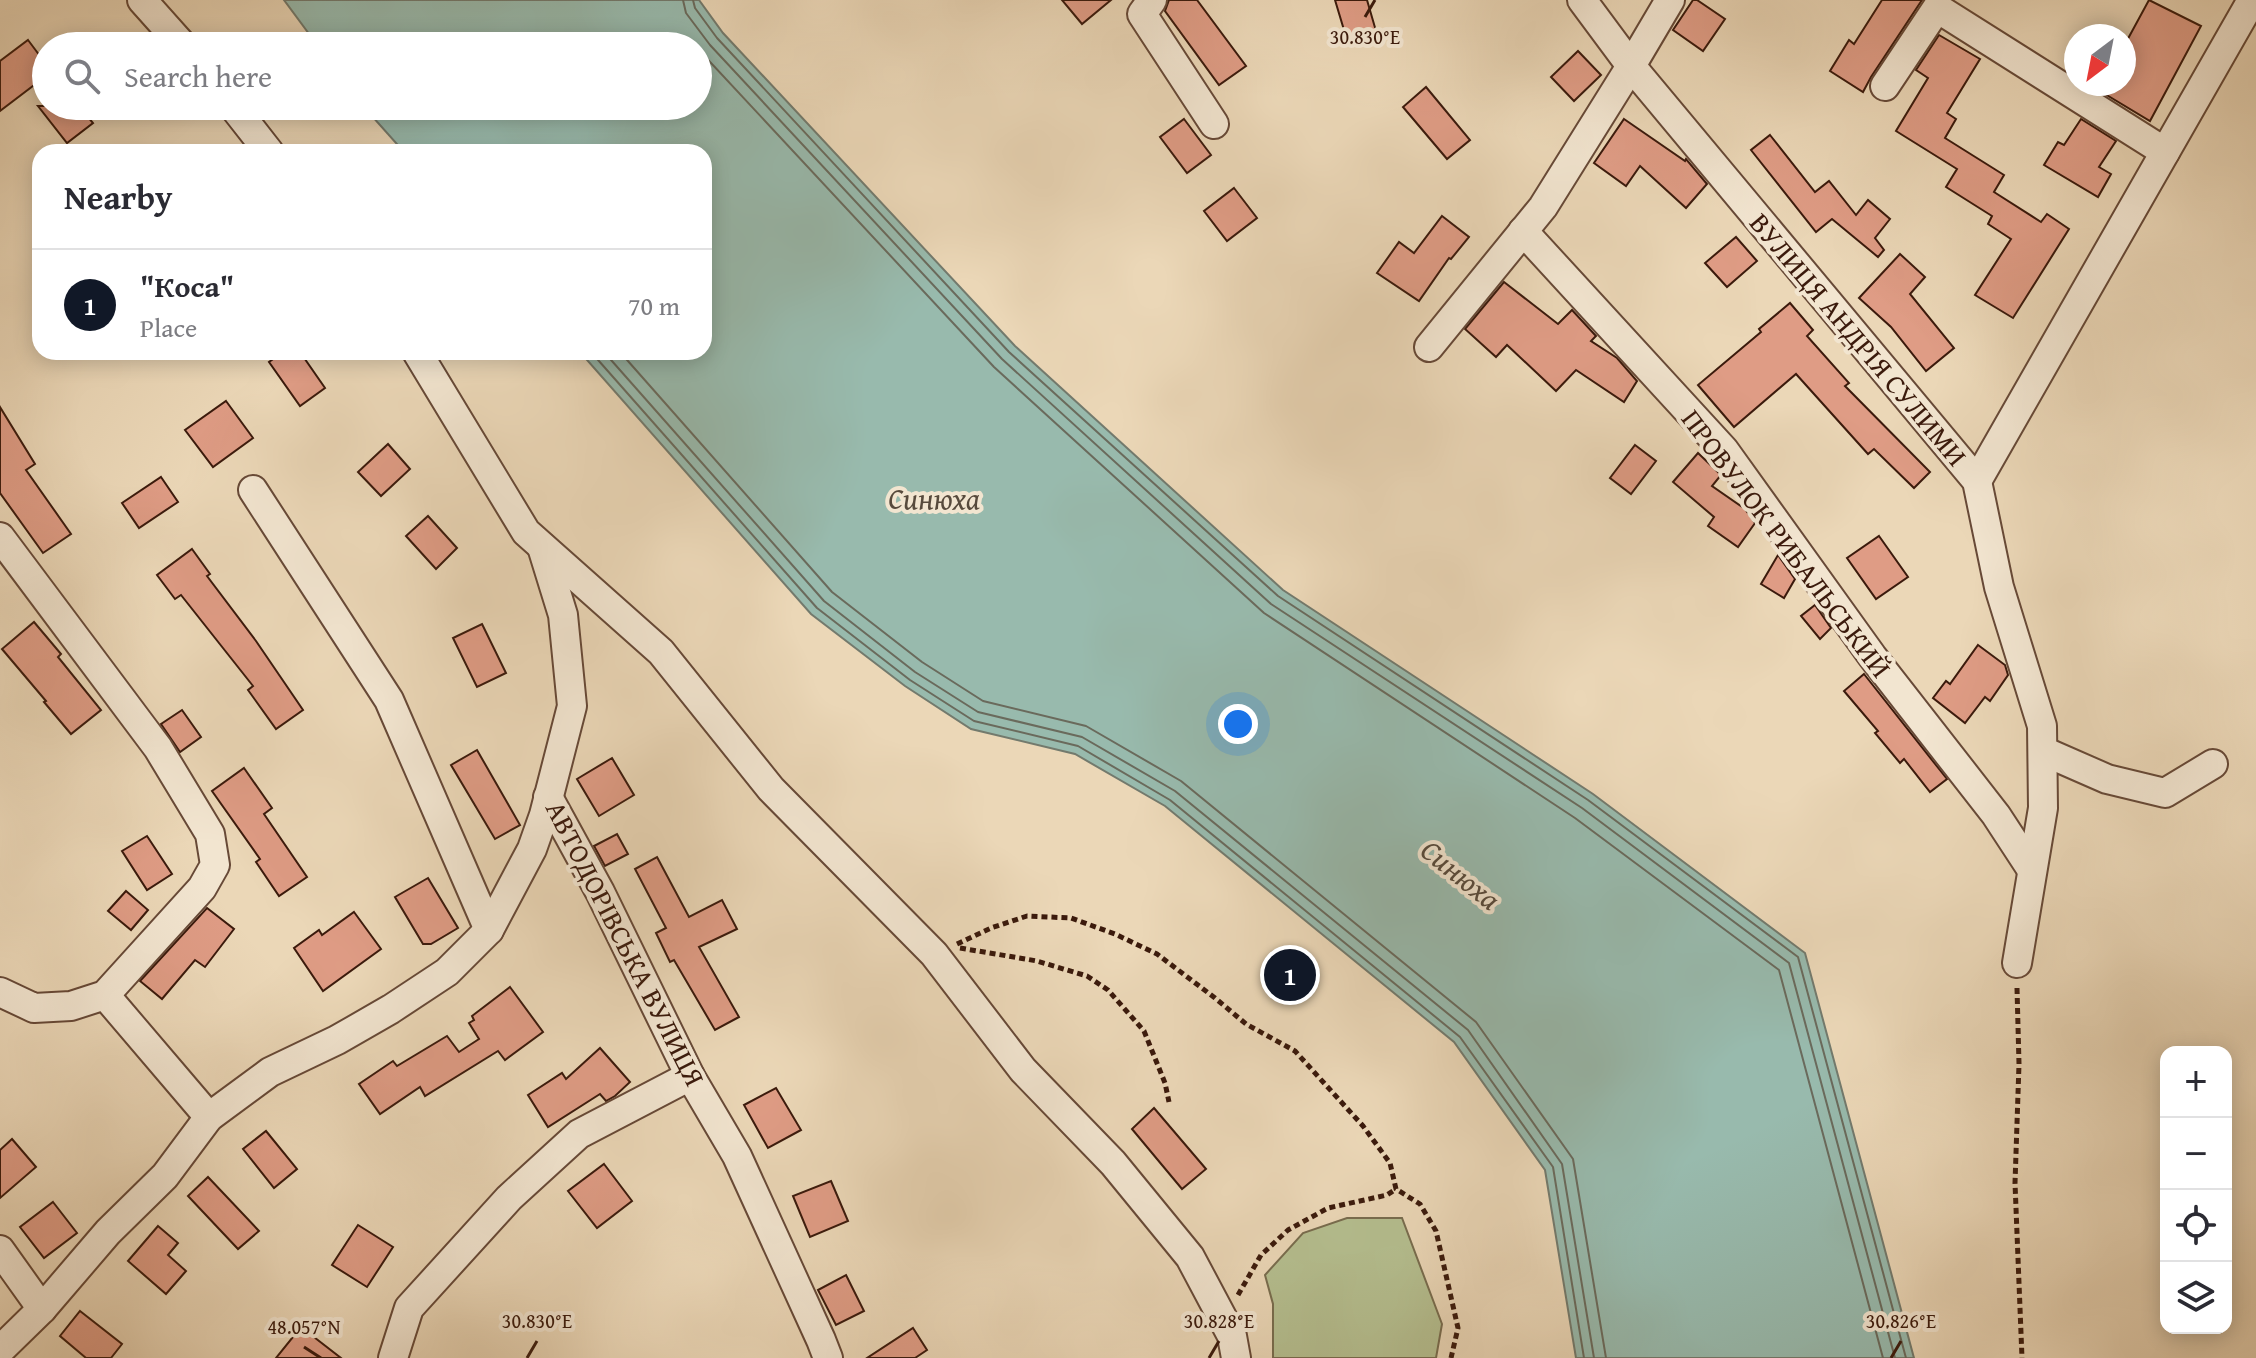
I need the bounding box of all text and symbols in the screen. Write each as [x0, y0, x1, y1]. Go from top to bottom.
text: 30.830°E [1330, 22, 1400, 51]
north arrow [2064, 24, 2136, 96]
search box [32, 32, 712, 120]
icon: search [60, 54, 104, 98]
text: Search here [124, 54, 272, 98]
text: Nearby [64, 172, 173, 221]
street label: ВУЛИЦЯ АНДРІЯ СУЛИМИ [1741, 203, 1977, 475]
text: "Коса" [140, 264, 234, 308]
text: 1 [83, 286, 97, 325]
text: 70 m [628, 286, 680, 325]
text: Place [140, 308, 197, 347]
street label: ПРОВУЛОК РИБАЛЬСЬКИЙ [1672, 400, 1902, 686]
water label: Синюха [888, 476, 980, 520]
your location [1218, 704, 1258, 744]
street label: АВТОДОРІВСЬКА ВУЛИЦЯ [536, 793, 716, 1093]
water label: Синюха [1412, 828, 1511, 920]
pin: 1 [1264, 945, 1316, 1005]
map controls [2160, 1046, 2232, 1334]
button: + [2160, 1046, 2232, 1118]
button: − [2160, 1118, 2232, 1190]
button: locate [2160, 1190, 2232, 1262]
button: layers [2160, 1262, 2232, 1334]
text: 30.830°E [502, 1306, 572, 1335]
text: 30.828°E [1184, 1306, 1254, 1335]
text: 30.826°E [1866, 1306, 1936, 1335]
text: 48.057°N [267, 1312, 341, 1341]

